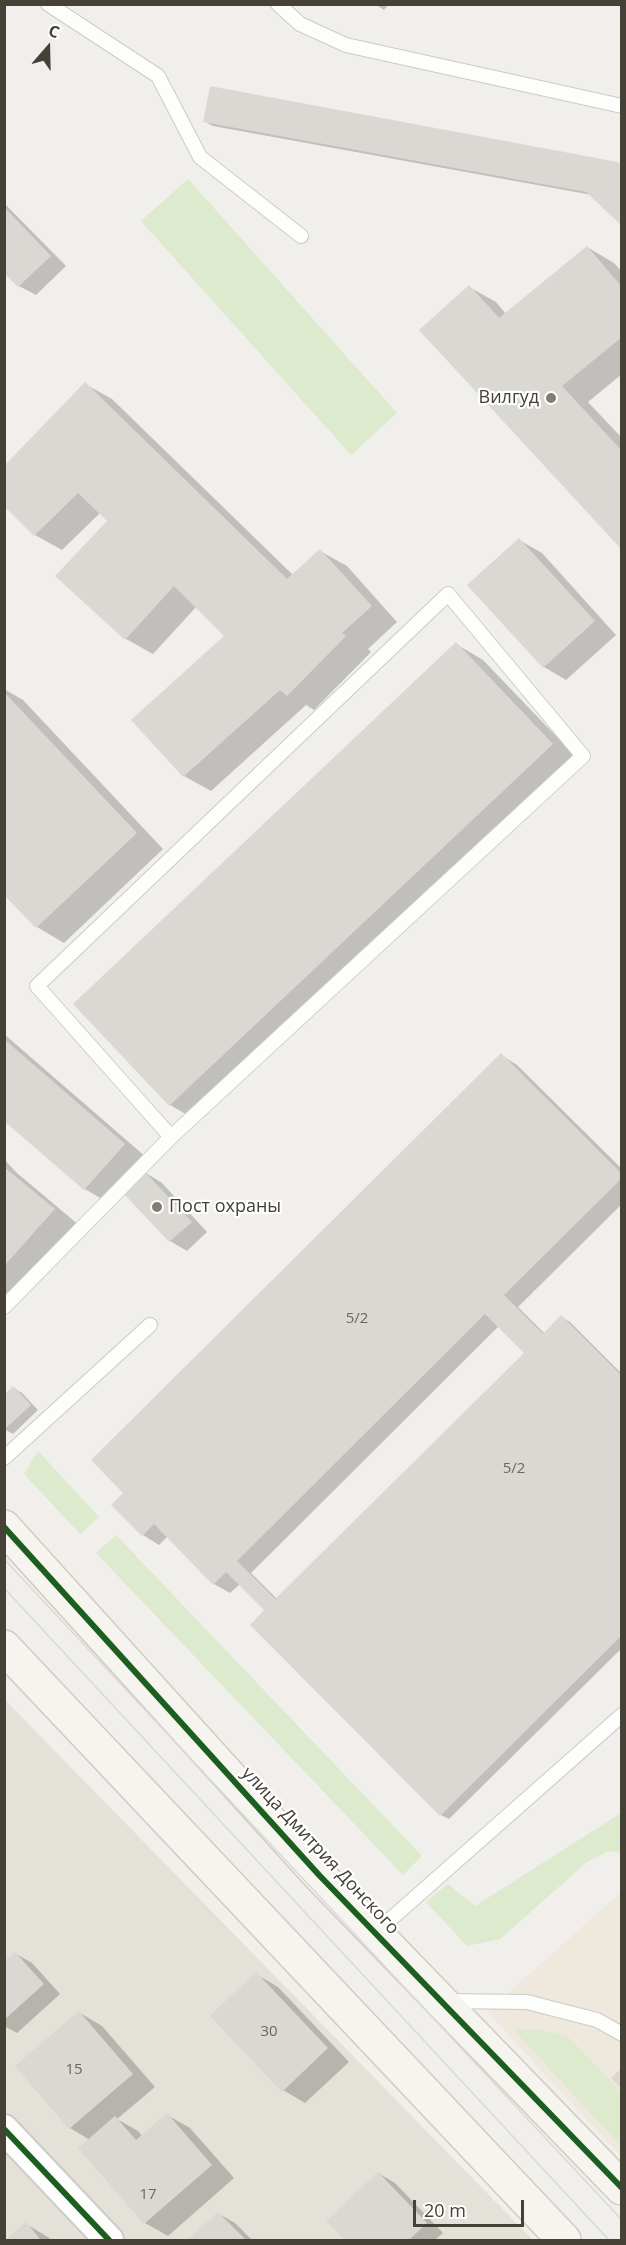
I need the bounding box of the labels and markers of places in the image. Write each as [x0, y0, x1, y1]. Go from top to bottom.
place label: Вилгуд [479, 387, 539, 409]
marker: Вилгуд [544, 391, 558, 405]
place label: Пост охраны [169, 1196, 281, 1218]
marker: Пост охраны [150, 1200, 164, 1214]

